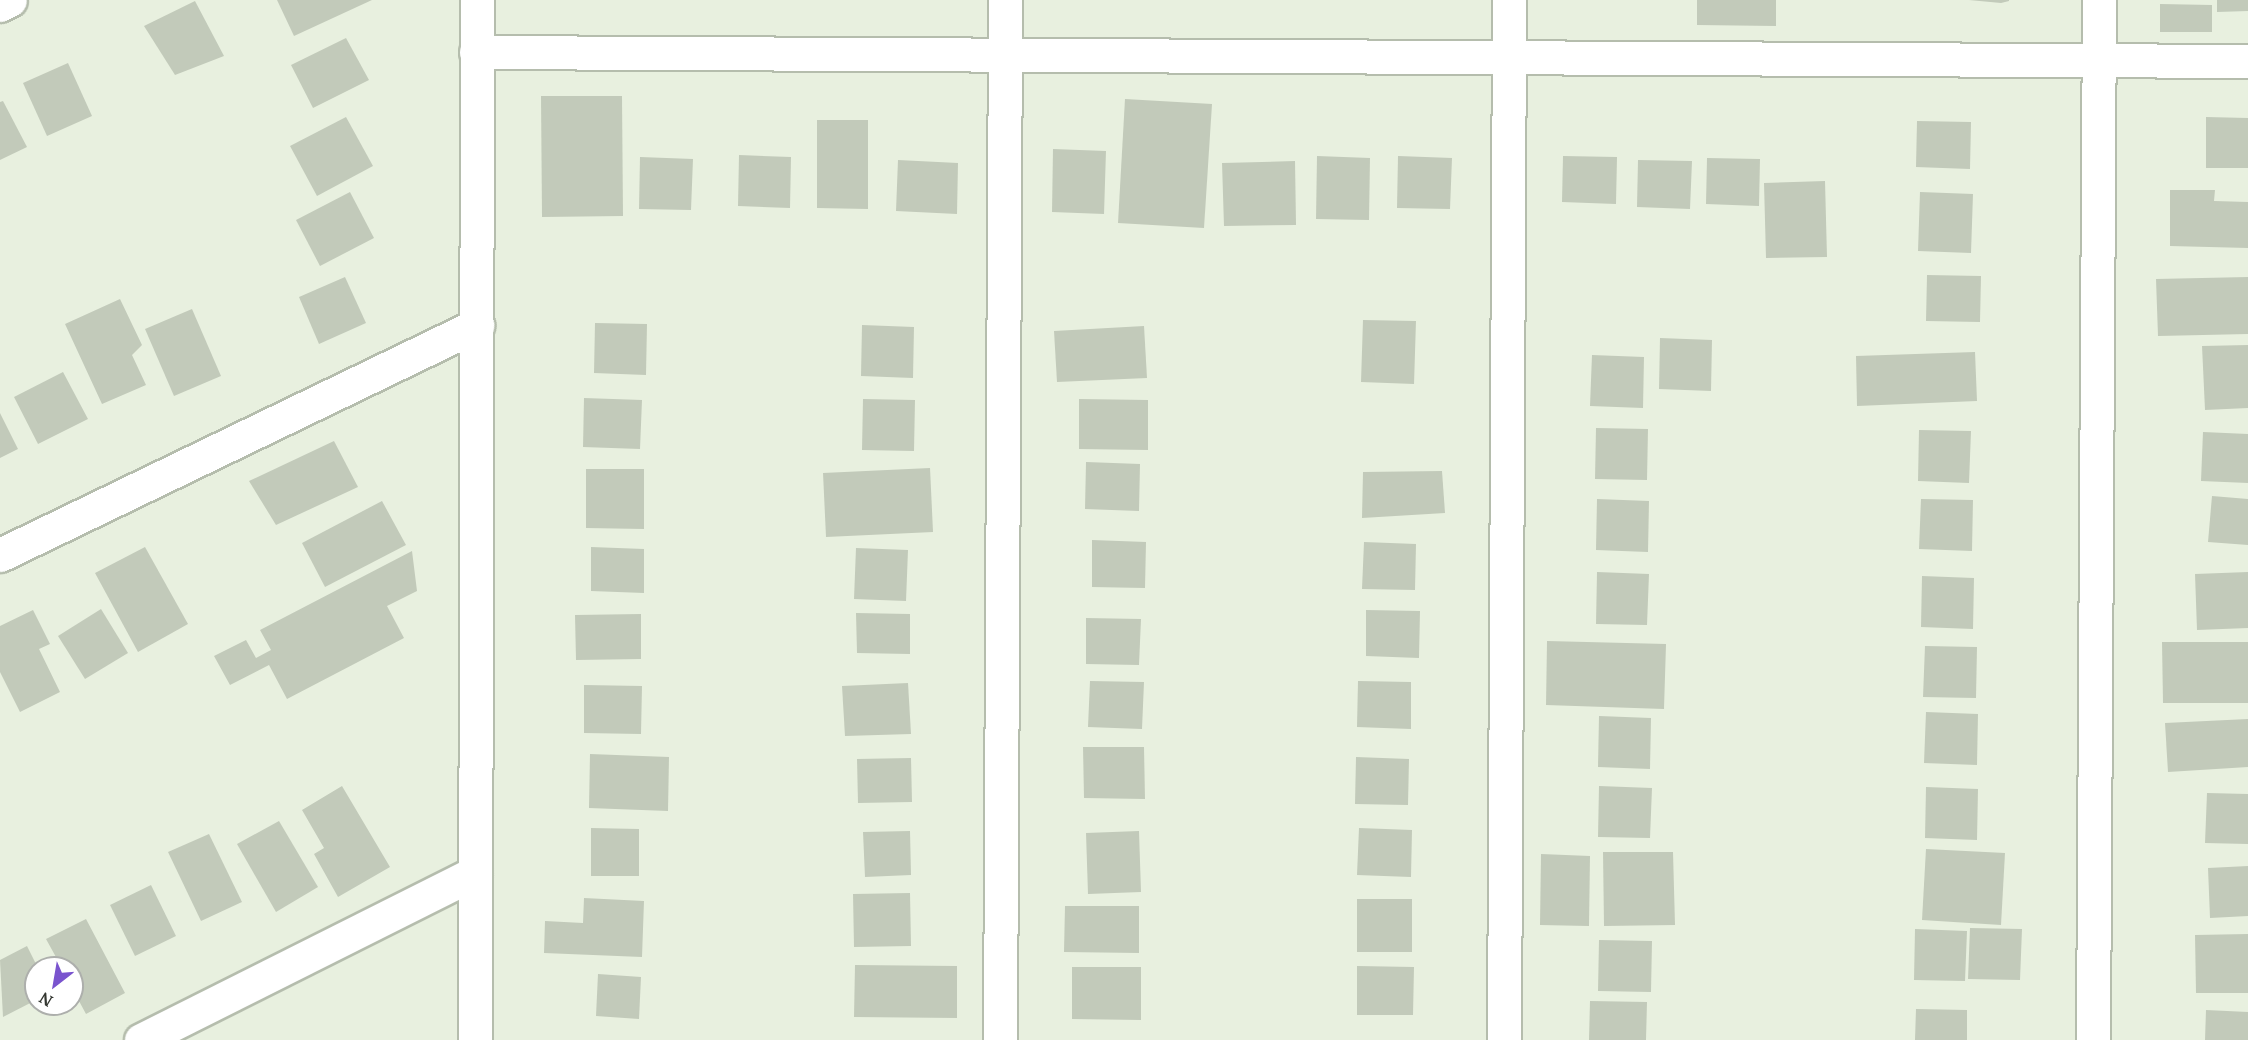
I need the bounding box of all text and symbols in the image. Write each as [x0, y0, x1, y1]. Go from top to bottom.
north arrow [24, 956, 84, 1016]
text: N [35, 987, 57, 1012]

